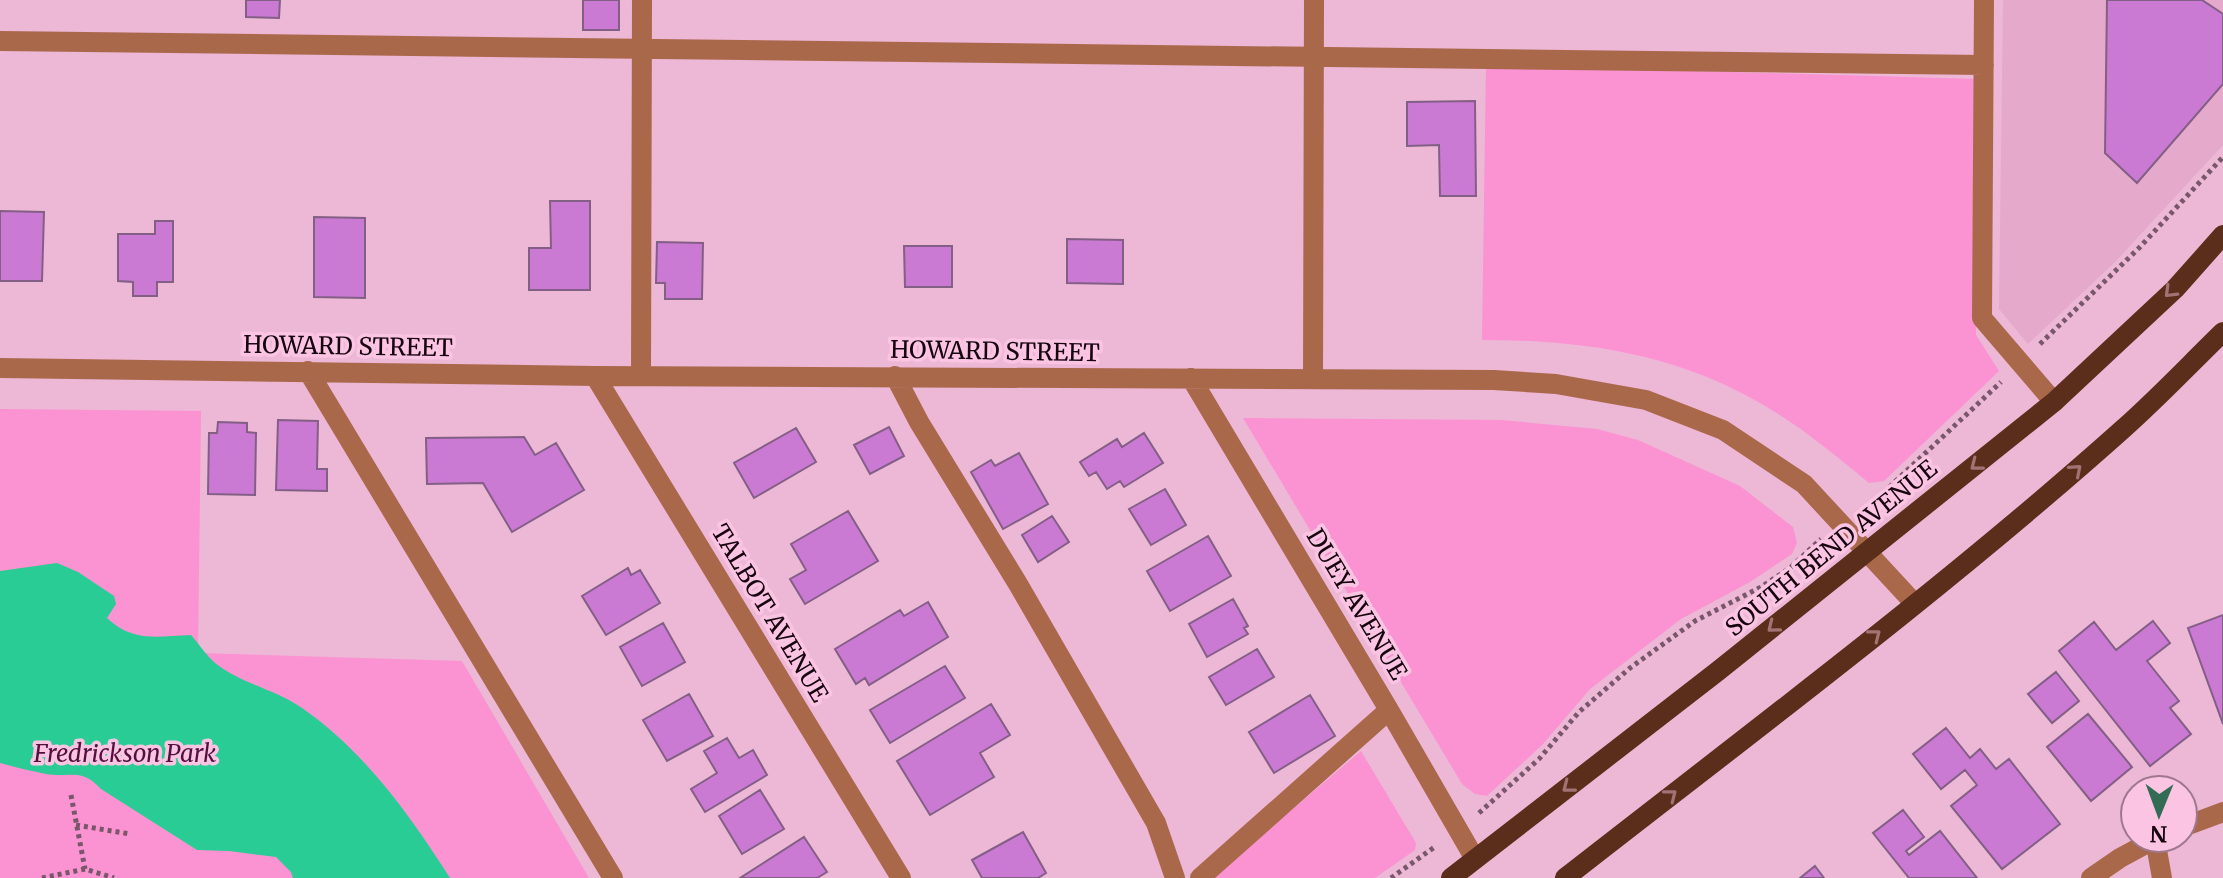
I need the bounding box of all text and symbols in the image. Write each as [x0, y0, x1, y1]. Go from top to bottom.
one-way arrow [2165, 283, 2179, 298]
street label: HOWARD STREET [243, 329, 453, 363]
street label: HOWARD STREET [890, 334, 1100, 368]
street label: SOUTH BEND AVENUE [1719, 452, 1944, 643]
one-way arrow [1970, 455, 1985, 469]
one-way arrow [2067, 465, 2082, 480]
street label: TALBOT AVENUE [705, 518, 836, 708]
street label: DUEY AVENUE [1300, 523, 1415, 686]
one-way arrow [1768, 617, 1782, 632]
one-way arrow [1866, 630, 1881, 644]
park label: Fredrickson Park [33, 738, 216, 769]
north arrow [2119, 774, 2199, 854]
one-way arrow [1562, 778, 1577, 792]
one-way arrow [1662, 791, 1677, 805]
text: N [2149, 820, 2168, 848]

